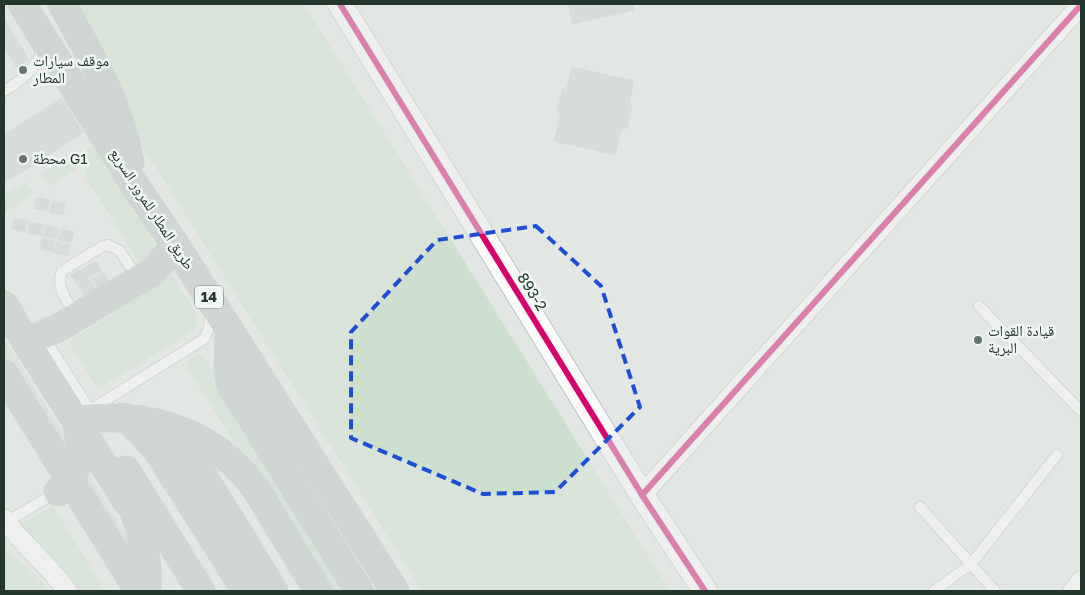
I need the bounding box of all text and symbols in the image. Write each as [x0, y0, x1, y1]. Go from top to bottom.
place label: موقف سيارات المطار [32, 51, 109, 87]
marker: موقف سيارات المطار [17, 64, 29, 76]
street label: طريق المطار للمرور السريع [105, 144, 199, 274]
place label: محطة G1 [33, 149, 88, 167]
marker: محطة G1 [17, 153, 29, 165]
street label: 893-2 [514, 269, 551, 314]
road number: 14 [195, 286, 223, 308]
place label: قيادة القوات البرية [988, 321, 1054, 357]
marker: قيادة القوات البرية [972, 334, 984, 346]

